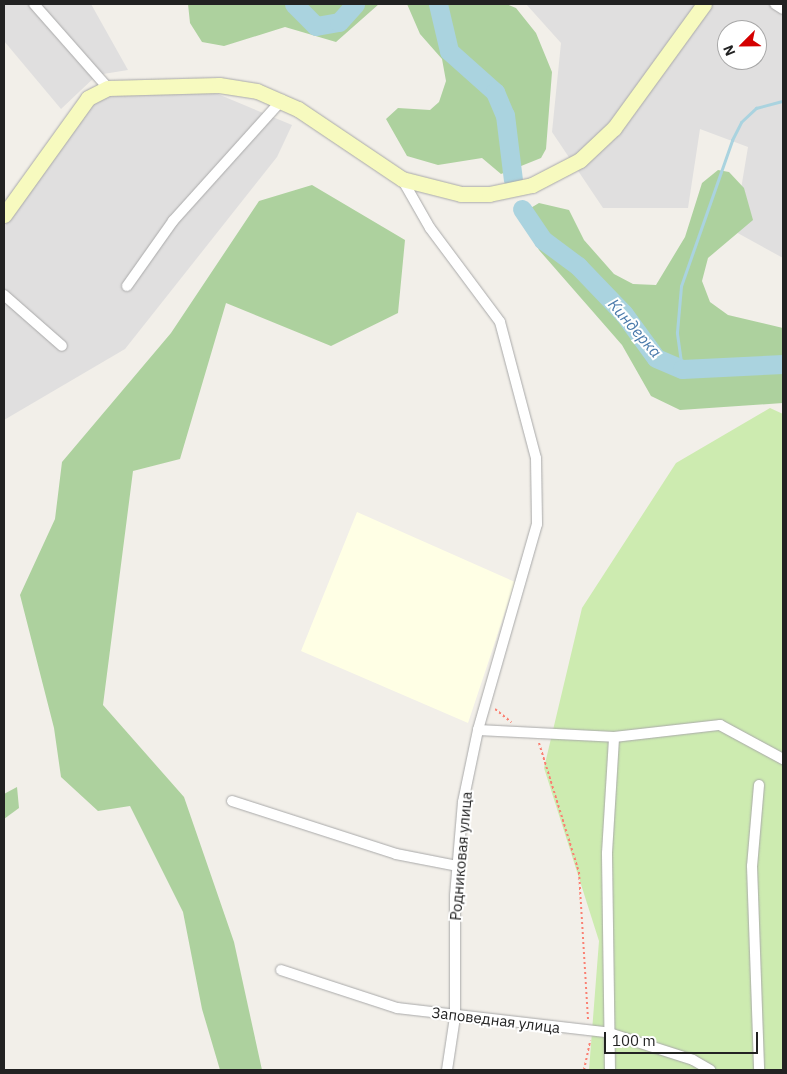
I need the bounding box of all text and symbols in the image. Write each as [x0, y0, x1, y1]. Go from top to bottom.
north arrow [717, 20, 767, 70]
text: N [719, 42, 739, 59]
water label: Киндерка [604, 295, 666, 361]
street label: Родниковая улица [446, 791, 476, 921]
street label: Заповедная улица [431, 1003, 561, 1037]
scale bar [607, 1022, 761, 1054]
text: 100 m [612, 1031, 656, 1050]

